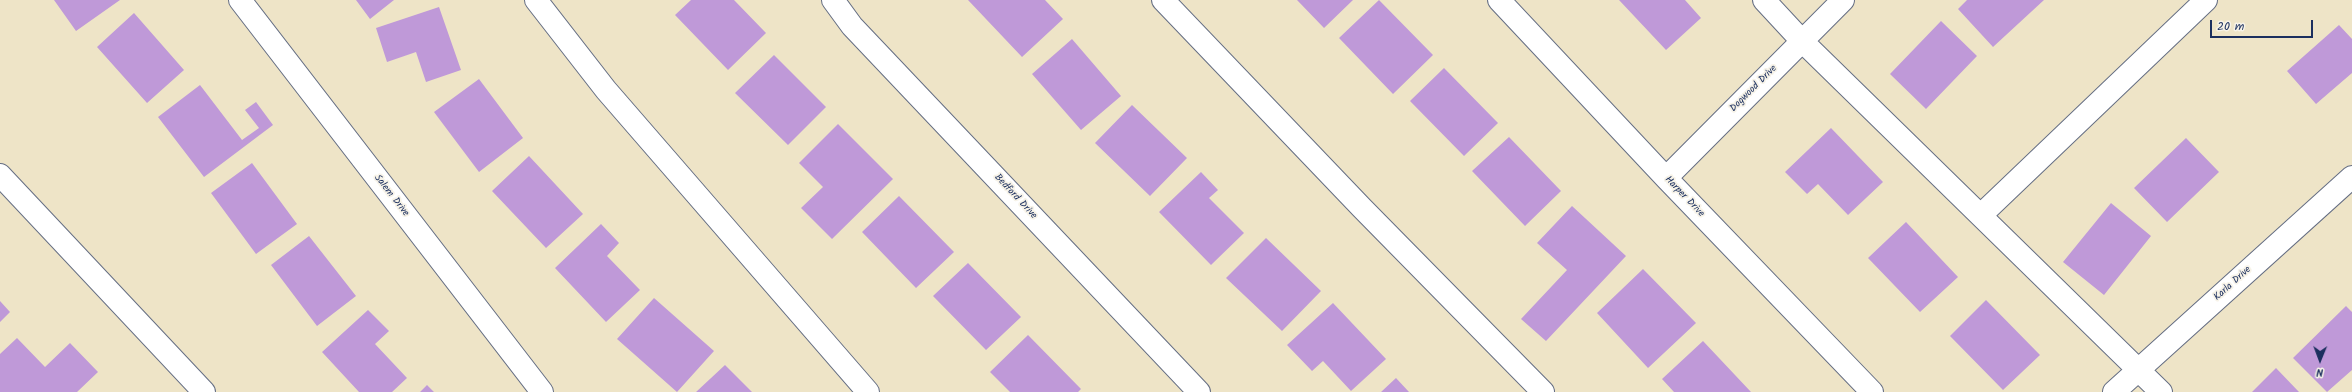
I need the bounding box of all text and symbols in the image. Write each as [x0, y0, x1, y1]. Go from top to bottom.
scale bar [2212, 12, 2315, 38]
text: 20 m [2217, 17, 2244, 36]
street label: Dogwood Drive [1728, 63, 1780, 115]
street label: Bedford Drive [991, 172, 1039, 222]
street label: Salem Drive [371, 173, 411, 219]
street label: Harper Drive [1662, 174, 1706, 220]
street label: Karla Drive [2212, 264, 2254, 304]
north arrow [2300, 340, 2340, 380]
text: N [2316, 363, 2323, 381]

